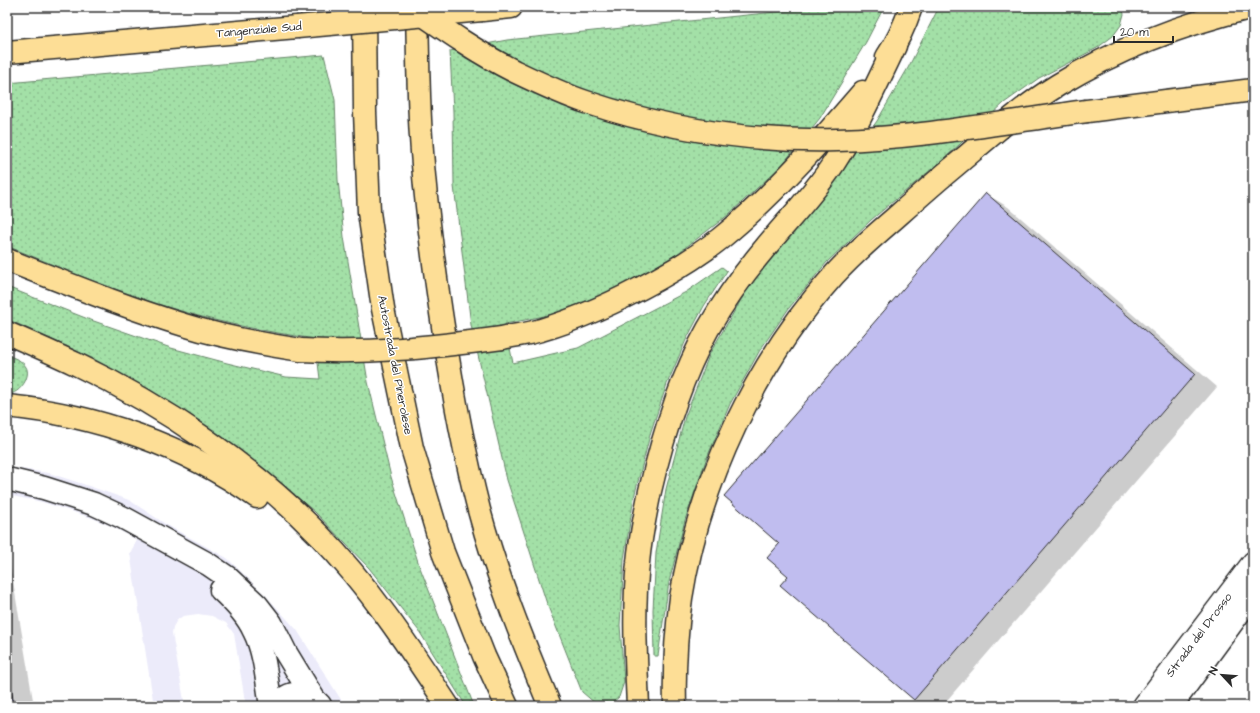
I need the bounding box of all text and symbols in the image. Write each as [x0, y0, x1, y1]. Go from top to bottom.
street label: Tangenziale Sud [216, 18, 302, 43]
scale bar [1114, 18, 1173, 44]
text: 20 m [1120, 24, 1149, 41]
street label: Autostrada del Pinerolese [373, 294, 417, 437]
street label: Strada del Drosso [1162, 589, 1237, 681]
north arrow [1202, 655, 1242, 695]
text: N [1205, 664, 1222, 677]

